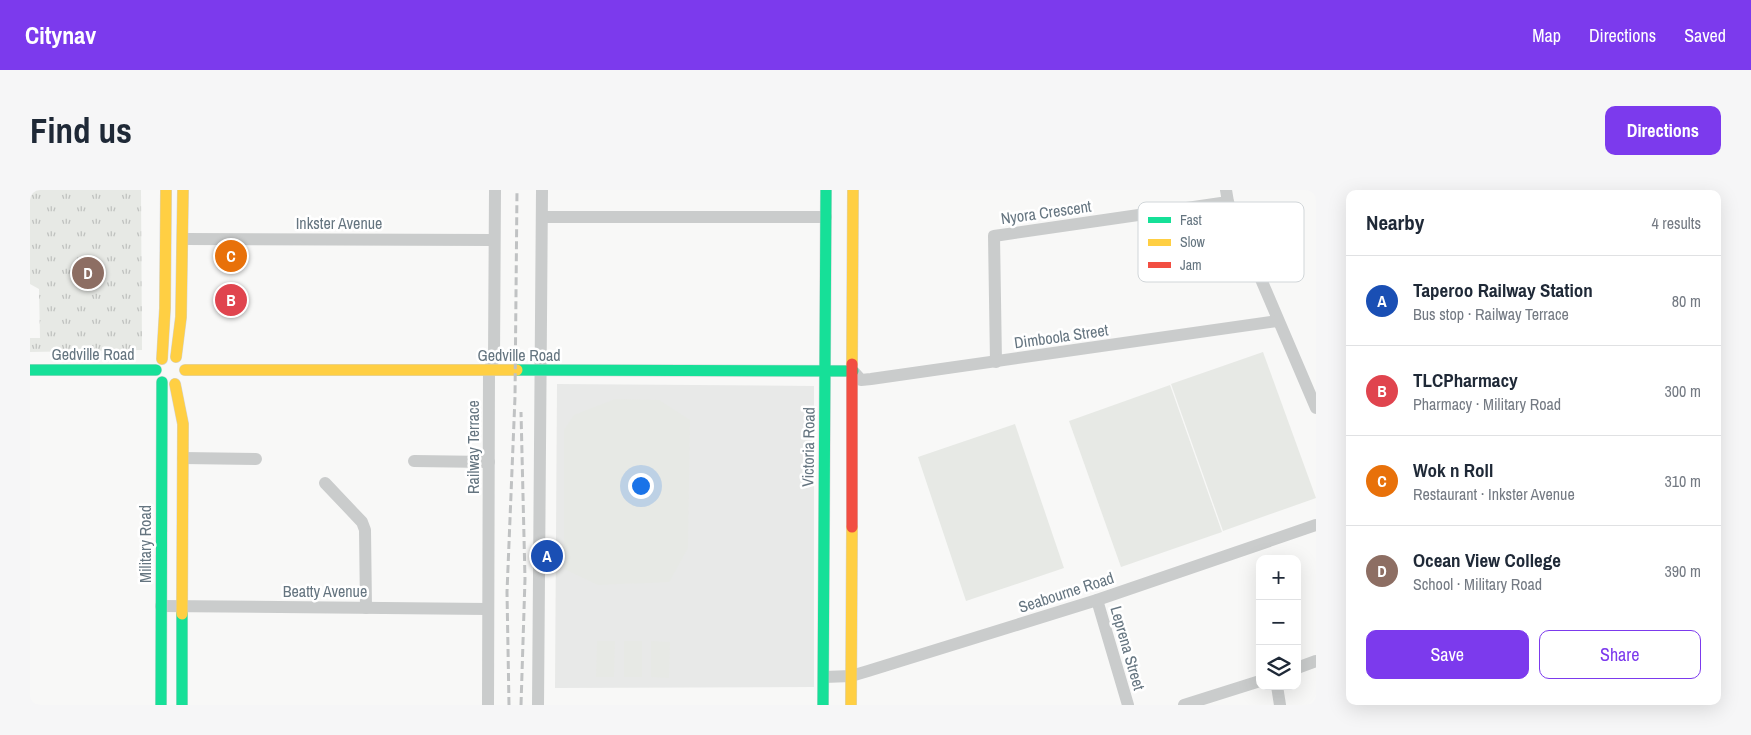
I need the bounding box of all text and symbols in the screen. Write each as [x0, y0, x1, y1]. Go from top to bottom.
text: Citynav [25, 19, 96, 51]
text: Map [1532, 23, 1561, 48]
text: Directions [1589, 23, 1656, 48]
text: Saved [1684, 23, 1726, 48]
button: Directions [1605, 106, 1721, 155]
text: Find us [30, 107, 132, 154]
street label: Nyora Crescent [999, 195, 1093, 229]
legend [1138, 202, 1304, 282]
text: Nearby [1366, 208, 1424, 237]
text: Fast [1180, 211, 1202, 229]
street label: Inkster Avenue [296, 212, 382, 234]
text: 4 results [1651, 212, 1701, 234]
text: Slow [1180, 233, 1206, 251]
pin: C [215, 237, 247, 275]
pin: D [72, 254, 104, 292]
text: Jam [1180, 256, 1202, 274]
text: Taperoo Railway Station [1413, 277, 1593, 303]
pin: B [215, 281, 247, 319]
text: A [1377, 290, 1387, 312]
text: 80 m [1672, 290, 1701, 312]
text: Bus stop · Railway Terrace [1413, 303, 1569, 325]
street label: Dimboola Street [1013, 318, 1110, 353]
street label: Gedville Road [51, 343, 135, 365]
street label: Gedville Road [477, 344, 561, 366]
text: TLCPharmacy [1413, 367, 1518, 393]
text: B [1377, 380, 1387, 402]
text: 300 m [1665, 380, 1701, 402]
text: Pharmacy · Military Road [1413, 393, 1561, 415]
street label: Railway Terrace [462, 400, 484, 494]
street label: Victoria Road [796, 407, 820, 487]
text: Wok n Roll [1413, 457, 1493, 483]
text: C [1377, 470, 1387, 492]
text: 310 m [1665, 470, 1701, 492]
your location [628, 473, 654, 499]
text: Restaurant · Inkster Avenue [1413, 483, 1575, 505]
street label: Military Road [134, 505, 156, 583]
pin: A [531, 537, 563, 575]
text: Ocean View College [1413, 547, 1561, 573]
map controls [1256, 555, 1301, 690]
button: + [1256, 555, 1301, 600]
text: D [1377, 560, 1387, 582]
text: 390 m [1665, 560, 1701, 582]
street label: Seabourne Road [1015, 566, 1117, 618]
text: School · Military Road [1413, 573, 1542, 595]
street label: Beatty Avenue [283, 580, 367, 602]
button: − [1256, 600, 1301, 645]
street label: Leprena Street [1105, 603, 1151, 693]
button: Save [1366, 630, 1529, 679]
button: Share [1539, 630, 1701, 679]
button: layers [1256, 645, 1301, 690]

